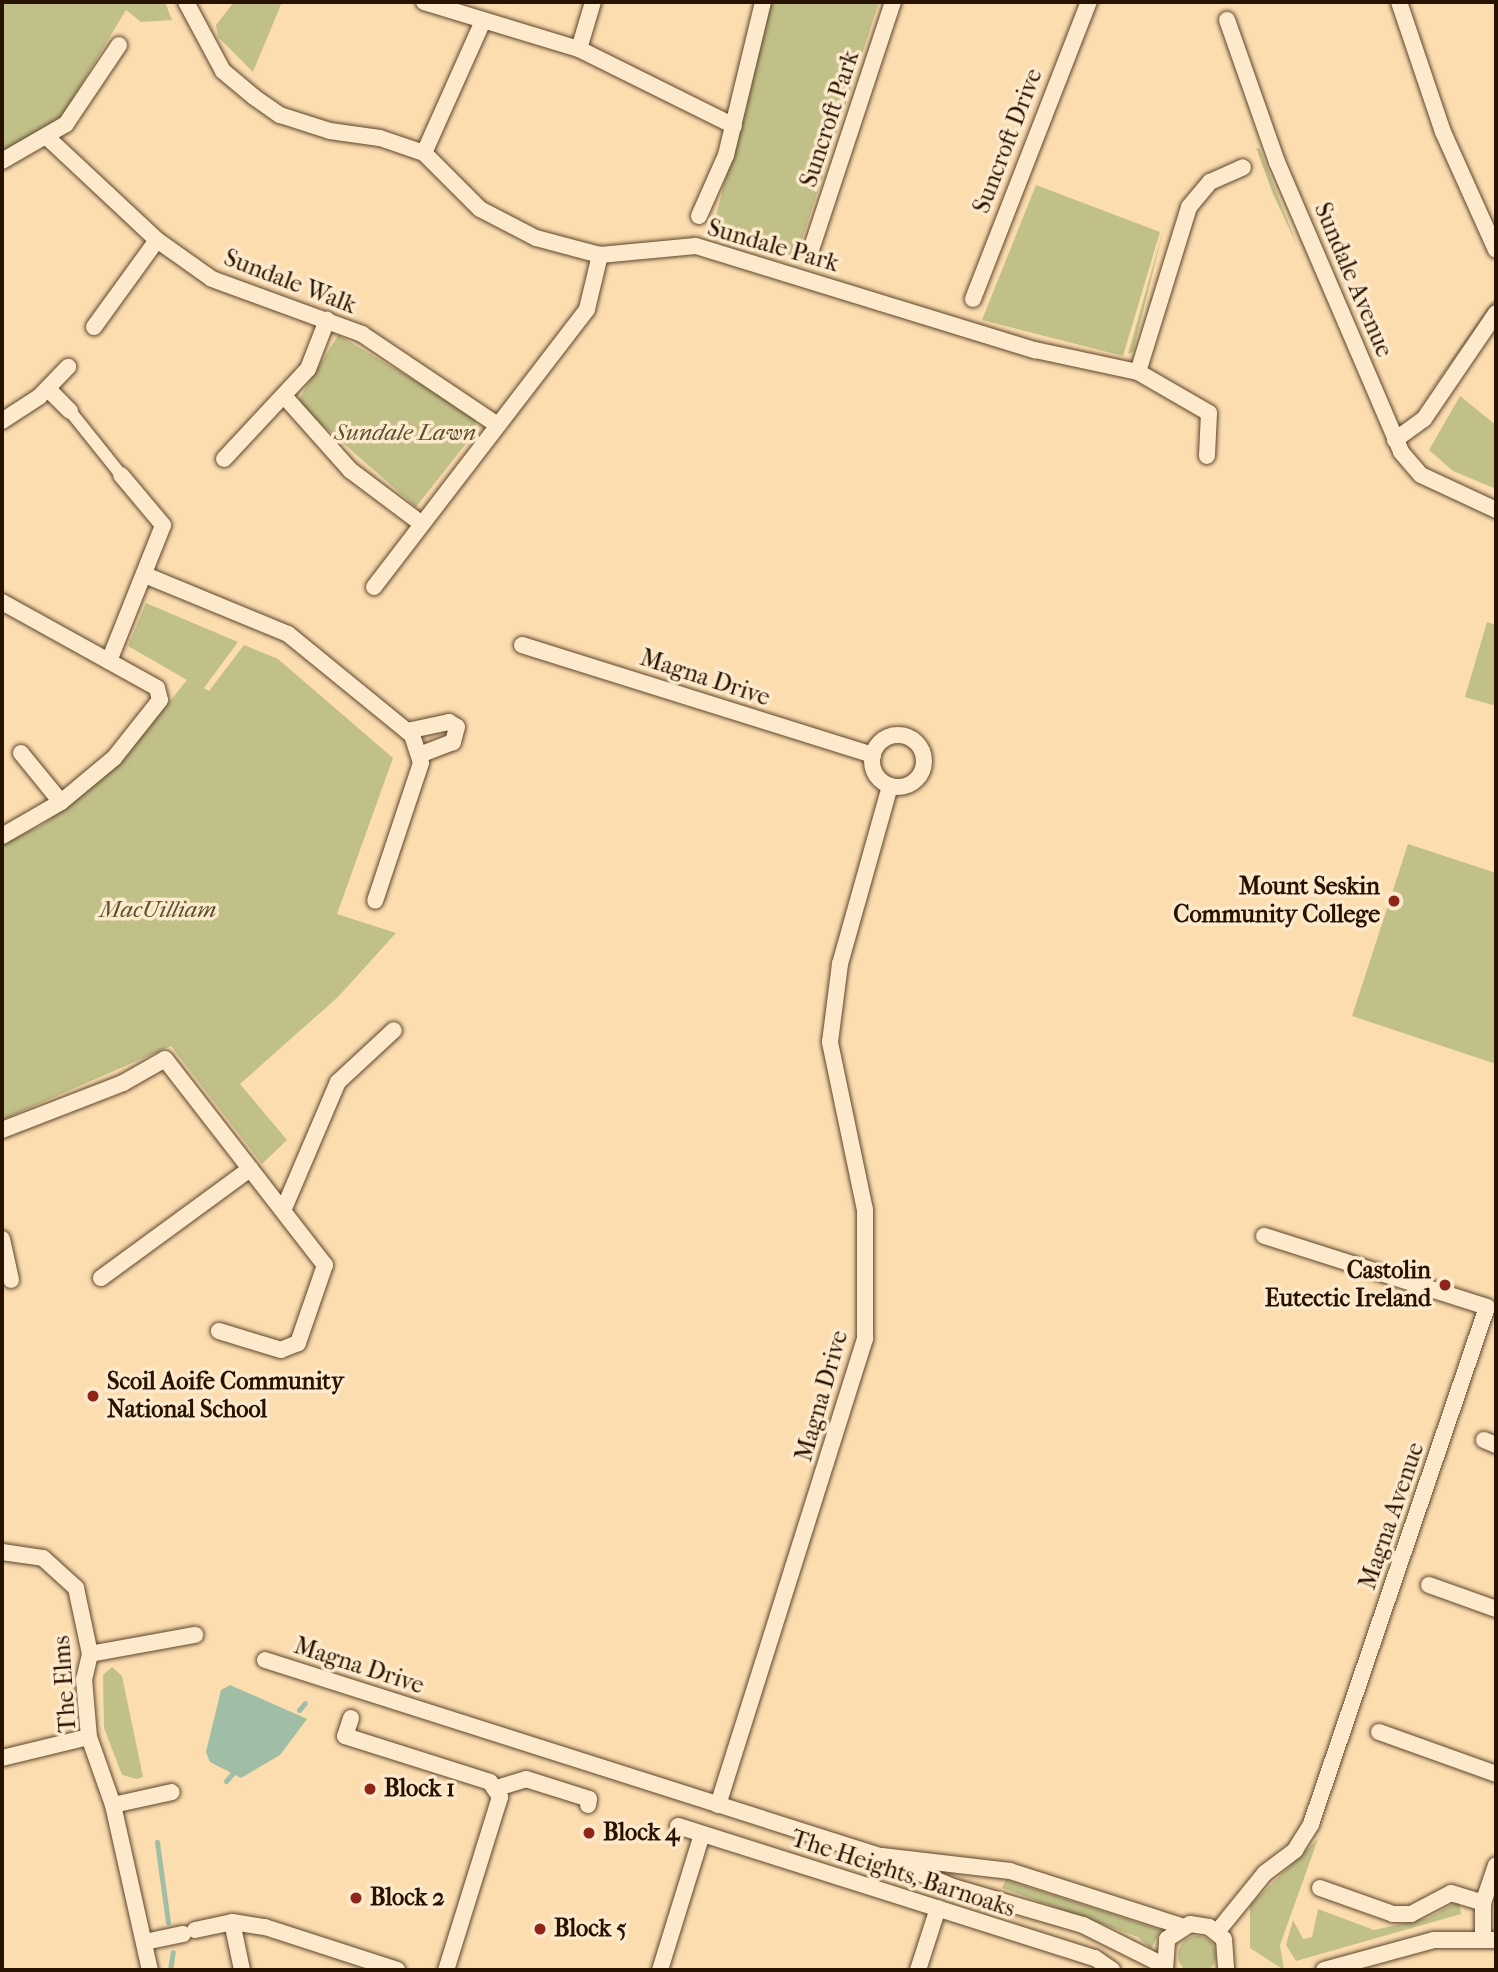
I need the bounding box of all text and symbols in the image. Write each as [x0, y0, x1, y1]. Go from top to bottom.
street label: Suncroft Park [794, 47, 866, 191]
street label: Suncroft Drive [967, 65, 1049, 217]
street label: Sundale Avenue [1308, 199, 1398, 361]
street label: Sundale Park [704, 214, 842, 278]
street label: Sundale Walk [220, 244, 360, 320]
park label: Sundale Lawn [334, 419, 476, 447]
street label: Magna Drive [636, 643, 774, 713]
place label: Mount Seskin Community College [1173, 873, 1380, 929]
marker: Mount Seskin Community College [1386, 893, 1402, 909]
park label: MacUilliam [100, 896, 216, 924]
place label: Castolin Eutectic Ireland [1265, 1257, 1431, 1313]
marker: Castolin Eutectic Ireland [1437, 1277, 1453, 1293]
street label: Magna Drive [790, 1327, 854, 1465]
place label: Scoil Aoife Community National School [107, 1368, 344, 1424]
marker: Scoil Aoife Community National School [85, 1388, 101, 1404]
street label: Magna Avenue [1353, 1439, 1431, 1593]
street label: Magna Drive [290, 1631, 428, 1701]
street label: The Elms [47, 1635, 83, 1733]
place label: Block 1 [384, 1775, 455, 1803]
marker: Block 1 [362, 1781, 378, 1797]
place label: Block 4 [603, 1819, 679, 1847]
street label: The Heights, Barnoaks [788, 1824, 1018, 1924]
marker: Block 4 [581, 1825, 597, 1841]
place label: Block 2 [370, 1884, 445, 1912]
marker: Block 2 [348, 1890, 364, 1906]
place label: Block 5 [554, 1915, 627, 1943]
marker: Block 5 [532, 1921, 548, 1937]

